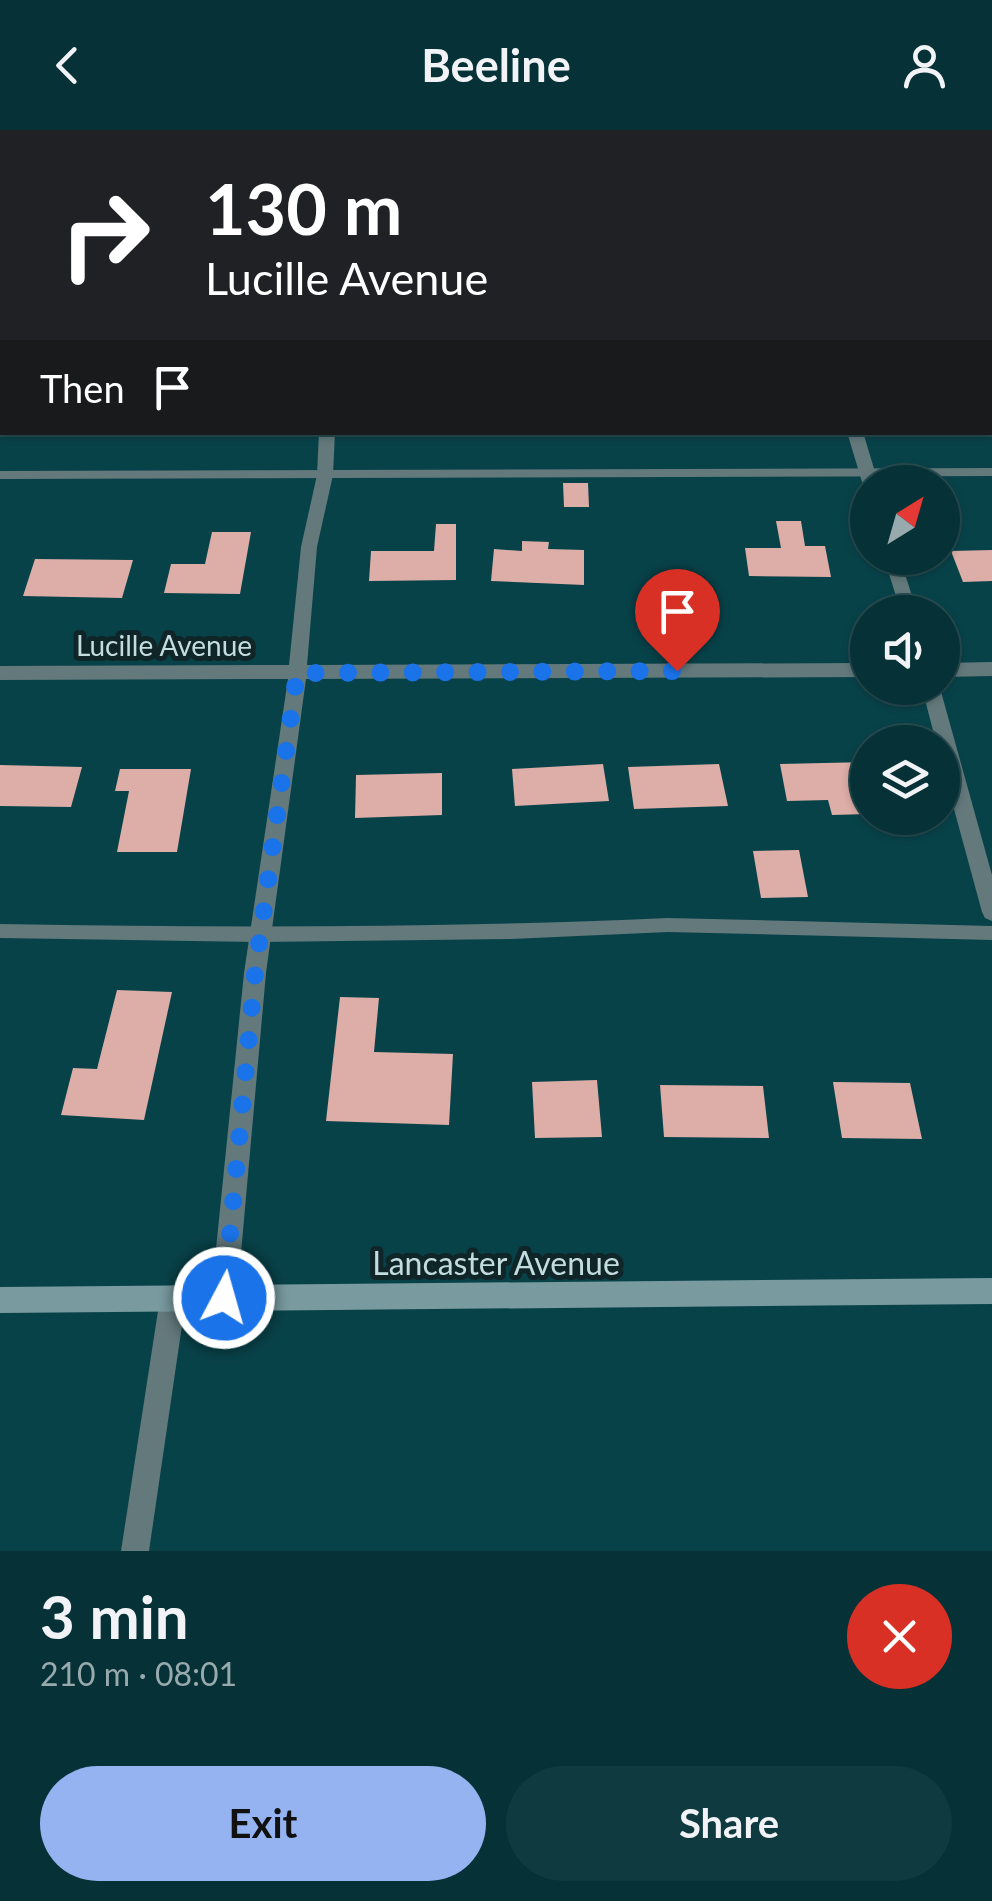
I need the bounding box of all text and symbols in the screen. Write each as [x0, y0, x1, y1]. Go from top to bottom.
icon: back [40, 38, 95, 93]
text: Beeline [421, 38, 571, 92]
icon: person [897, 38, 952, 93]
text: 130 m [205, 166, 402, 250]
icon: right [40, 170, 170, 300]
text: Lucille Avenue [205, 251, 488, 305]
icon: arrive [145, 360, 200, 415]
text: Then [40, 365, 125, 411]
north arrow [850, 465, 960, 575]
map controls [850, 465, 960, 835]
pin [635, 569, 720, 672]
icon: arrive [650, 584, 705, 639]
button: sound [850, 595, 960, 705]
street label: Lucille Avenue [76, 628, 252, 662]
button: layers [850, 725, 960, 835]
street label: Lancaster Avenue [372, 1243, 620, 1282]
position arrow [172, 1246, 276, 1350]
text: 3 min [40, 1580, 189, 1652]
button: close [847, 1584, 952, 1689]
text: 210 m · 08:01 [40, 1654, 237, 1693]
button: Exit [40, 1766, 486, 1881]
button: Share [506, 1766, 952, 1881]

